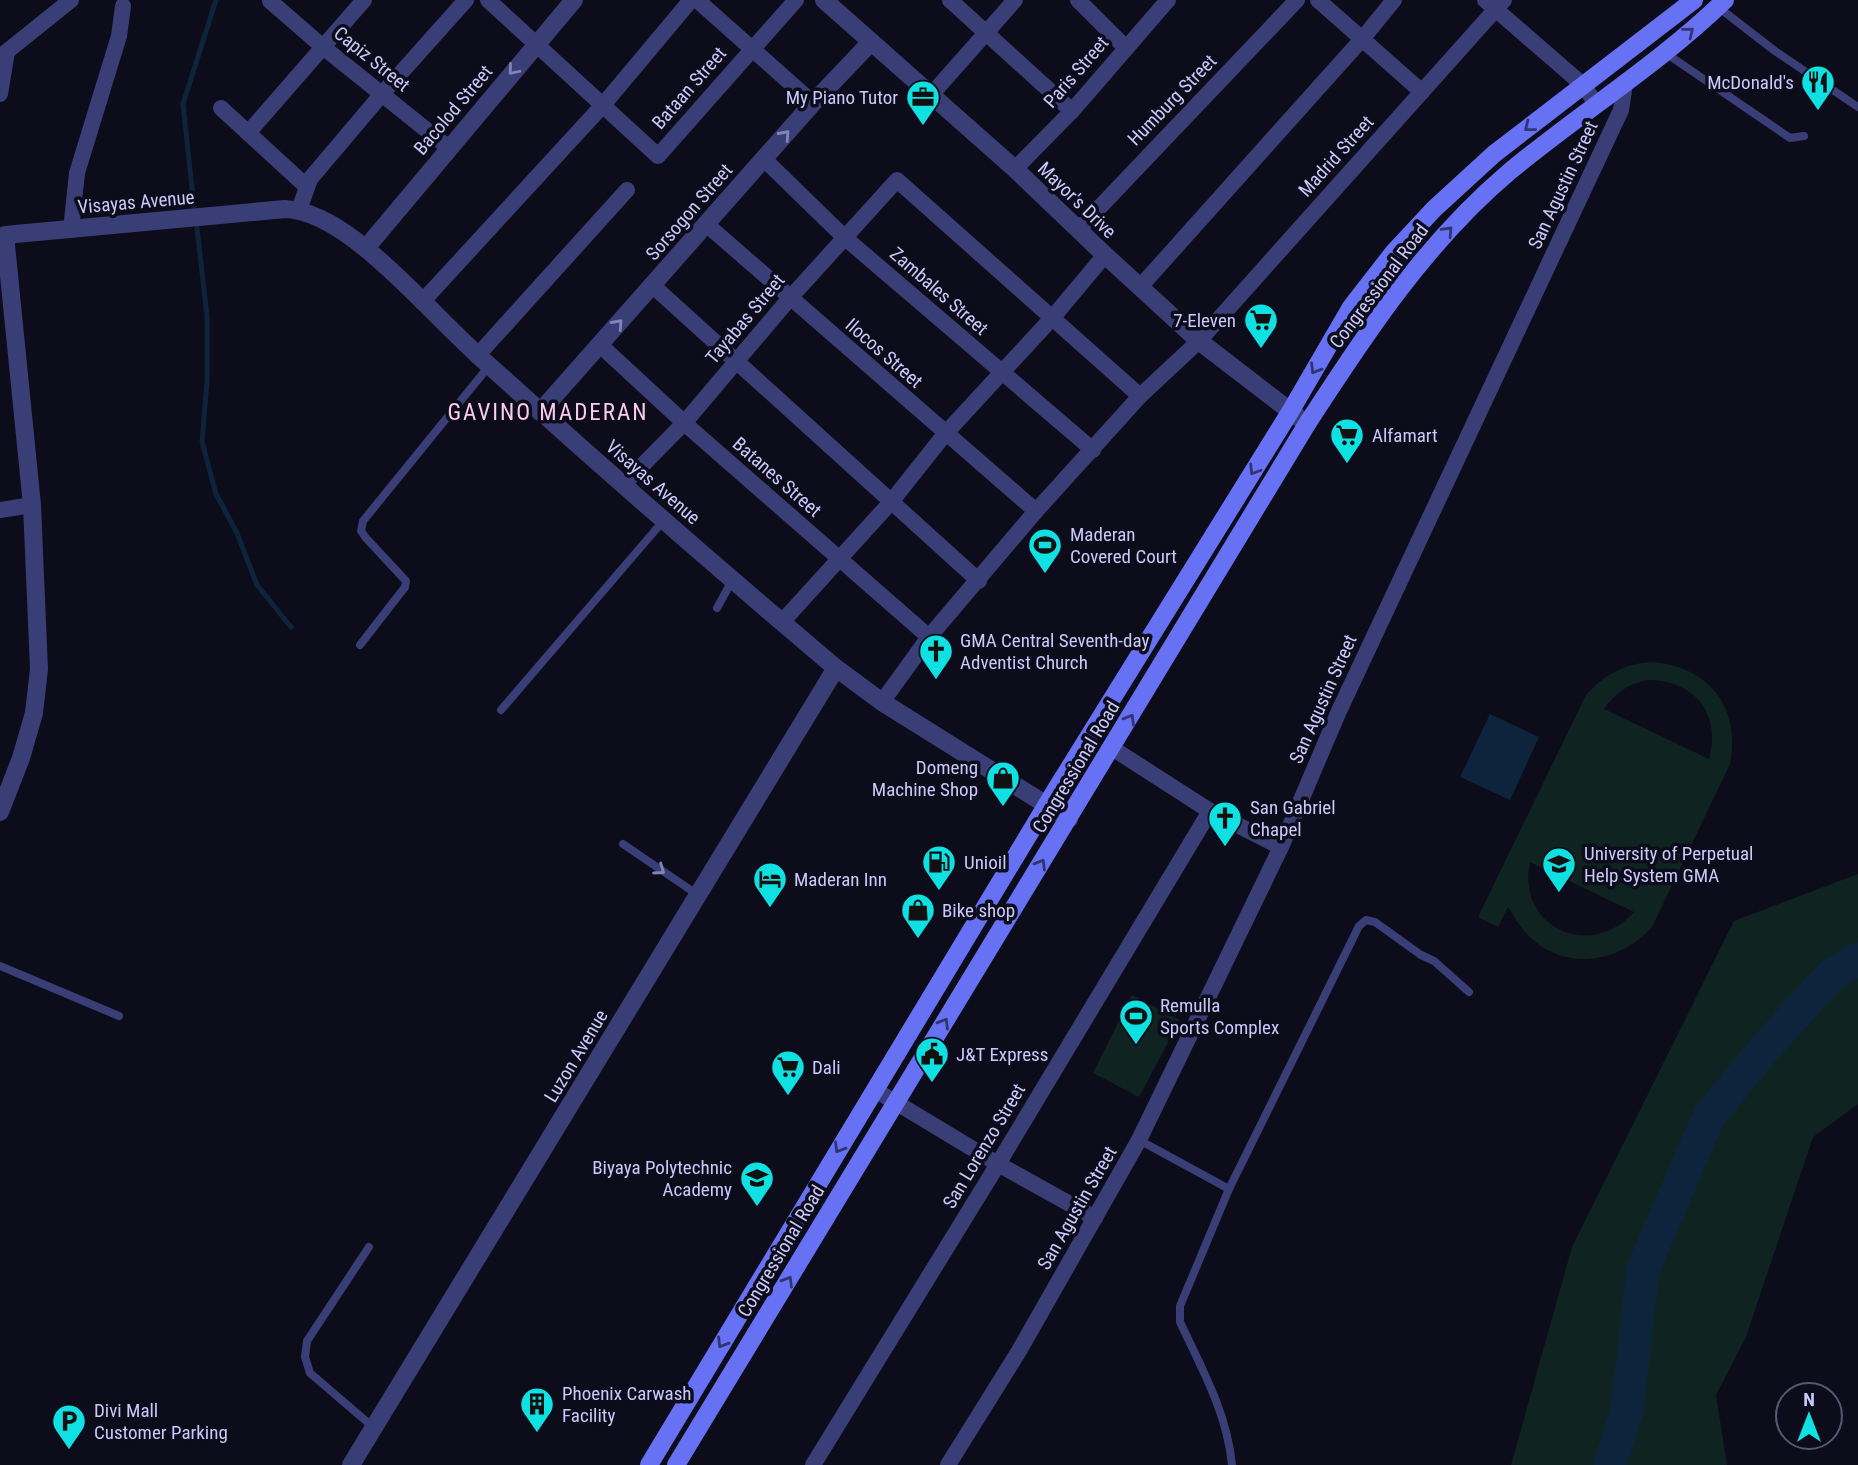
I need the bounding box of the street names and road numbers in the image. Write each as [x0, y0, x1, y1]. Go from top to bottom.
street label: Capiz Street [329, 21, 415, 97]
street label: Paris Street [1039, 32, 1113, 112]
street label: Bataan Street [647, 42, 731, 134]
street label: Humburg Street [1123, 50, 1221, 150]
street label: Bacolod Street [409, 60, 497, 160]
street label: Madrid Street [1294, 111, 1378, 201]
street label: San Agustin Street [1523, 117, 1603, 253]
street label: Mayor's Drive [1033, 157, 1121, 243]
street label: Sorsogon Street [641, 159, 737, 265]
street label: Visayas Avenue [77, 185, 195, 219]
street label: Congressional Road [1325, 219, 1433, 353]
street label: Zambales Street [885, 242, 993, 340]
street label: Tayabas Street [701, 269, 789, 369]
street label: Ilocos Street [841, 313, 927, 393]
street label: Batanes Street [728, 432, 826, 522]
street label: Visayas Avenue [601, 435, 705, 529]
street label: San Agustin Street [1284, 631, 1362, 767]
street label: Congressional Road [1028, 697, 1124, 837]
street label: Luzon Avenue [539, 1006, 613, 1106]
street label: San Lorenzo Street [938, 1079, 1030, 1213]
street label: San Agustin Street [1032, 1142, 1122, 1274]
street label: Congressional Road [733, 1181, 829, 1321]

